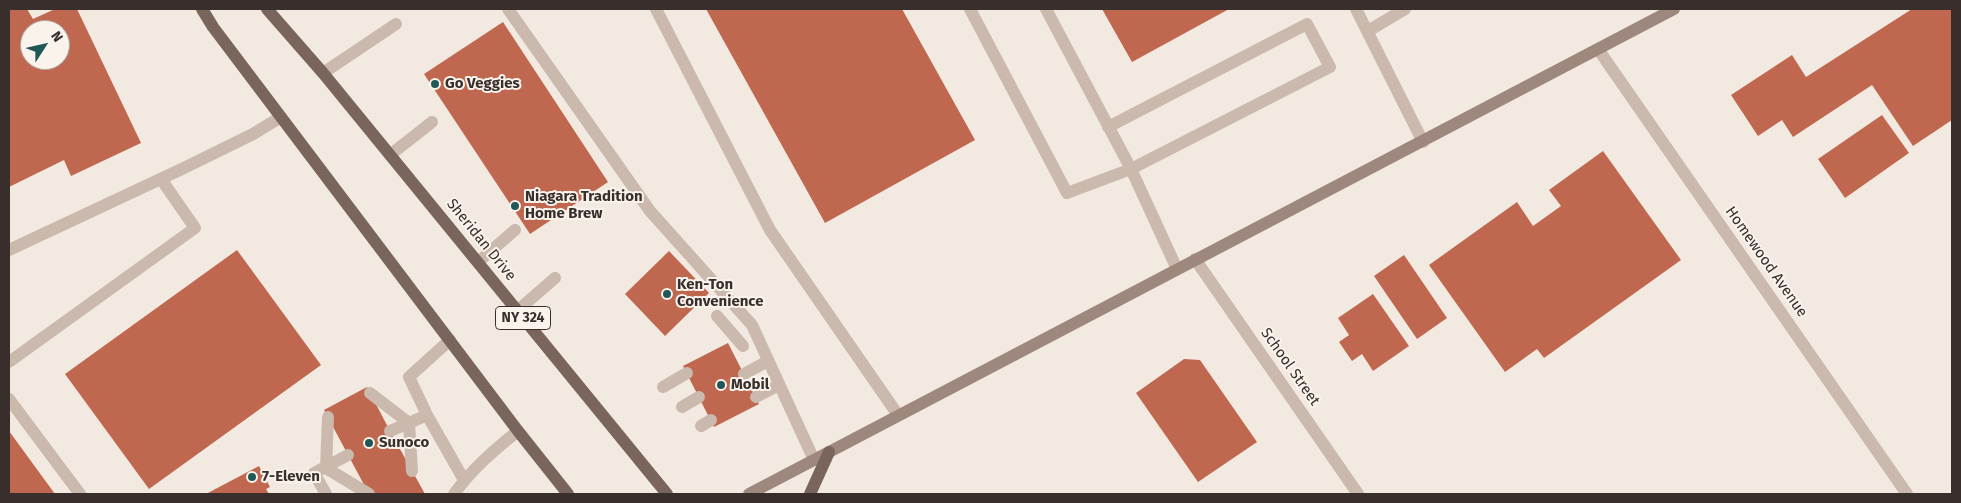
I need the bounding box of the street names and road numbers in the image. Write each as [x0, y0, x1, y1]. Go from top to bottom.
street label: Sheridan Drive [442, 195, 520, 285]
street label: Homewood Avenue [1721, 203, 1811, 321]
road number: NY 324 [496, 306, 550, 330]
street label: School Street [1257, 325, 1323, 409]

